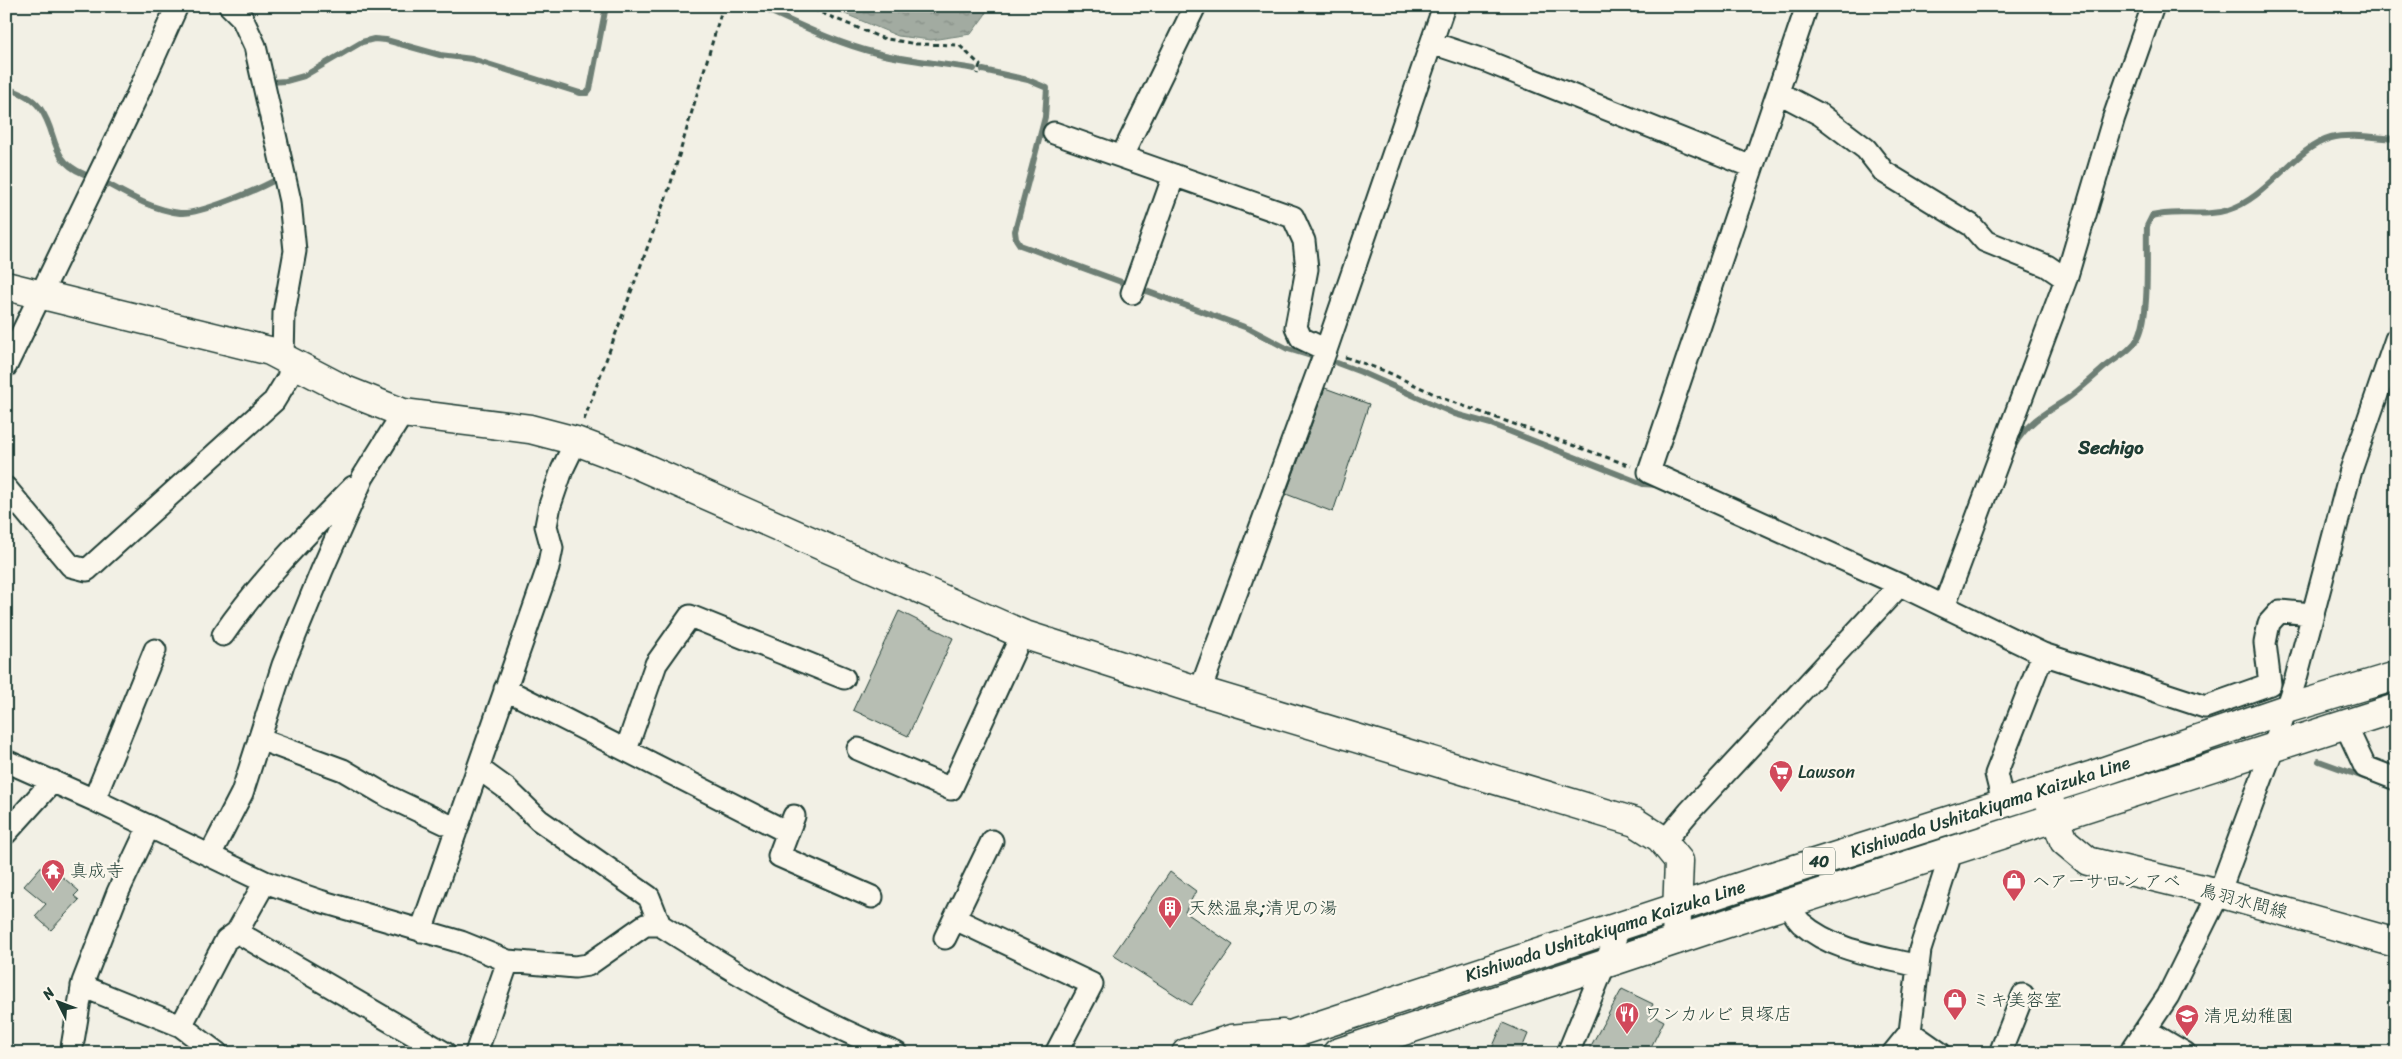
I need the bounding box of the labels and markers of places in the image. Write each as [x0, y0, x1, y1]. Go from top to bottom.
place label: Lawson [1798, 756, 1855, 788]
supermarket icon: Lawson [1768, 759, 1794, 793]
place label: 真成寺 [70, 855, 124, 887]
temple icon: 真成寺 [40, 858, 66, 892]
place label: ヘアーサロン アベ [2032, 865, 2181, 897]
shop icon: ヘアーサロン アベ [2001, 868, 2027, 902]
place label: 天然温泉;清児の湯 [1188, 892, 1337, 924]
building icon: 天然温泉;清児の湯 [1157, 895, 1183, 929]
place label: ミキ美容室 [1972, 984, 2062, 1016]
shop icon: ミキ美容室 [1942, 987, 1968, 1021]
place label: ワンカルビ 貝塚店 [1644, 998, 1792, 1030]
place label: 清児幼稚園 [2204, 1000, 2294, 1032]
restaurant icon: ワンカルビ 貝塚店 [1614, 1001, 1640, 1035]
school or university icon: 清児幼稚園 [2174, 1003, 2200, 1037]

